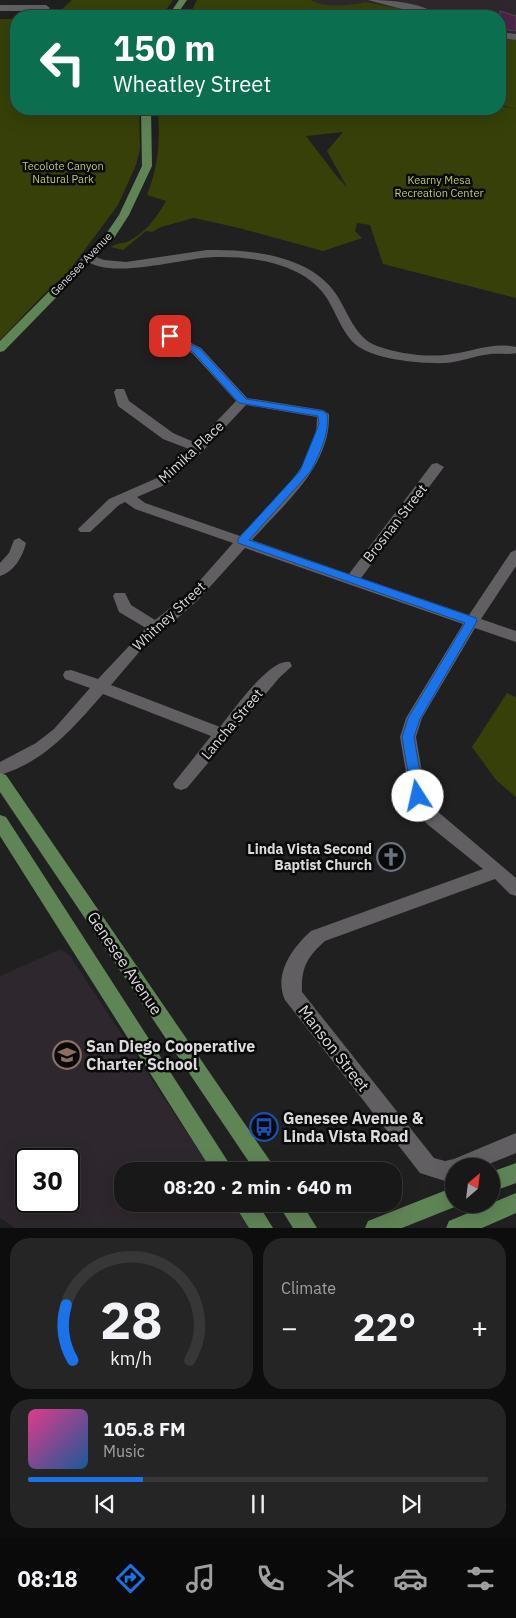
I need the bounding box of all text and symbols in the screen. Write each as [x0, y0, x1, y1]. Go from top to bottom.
text: 150 m [113, 25, 216, 71]
icon: left [30, 30, 95, 95]
text: Wheatley Street [113, 69, 271, 98]
park label: Tecolote Canyon Natural Park [22, 159, 104, 186]
park label: Kearny Mesa Recreation Center [395, 173, 483, 200]
street label: Genesee Avenue [47, 229, 115, 299]
pin [149, 315, 191, 357]
icon: arrive [156, 322, 184, 350]
street label: Mimika Place [154, 417, 228, 487]
street label: Brosnan Street [359, 480, 431, 566]
street label: Whitney Street [129, 578, 209, 654]
street label: Lancha Street [197, 685, 267, 763]
position arrow [391, 769, 443, 821]
place label: Linda Vista Second Baptist Church [247, 840, 372, 874]
church icon: Linda Vista Second Baptist Church [376, 842, 406, 872]
street label: Genesee Avenue [83, 908, 167, 1019]
street label: Manson Street [294, 1001, 374, 1095]
place label: San Diego Cooperative Charter School [86, 1036, 255, 1074]
school or university icon: San Diego Cooperative Charter School [52, 1040, 82, 1070]
place label: Genesee Avenue & Linda Vista Road [283, 1108, 424, 1146]
bus stop icon: Genesee Avenue & Linda Vista Road [249, 1112, 279, 1142]
speed limit sign: 30 [15, 1148, 80, 1213]
north arrow [445, 1158, 500, 1212]
map controls [445, 1158, 500, 1213]
text: 08:20 · 2 min · 640 m [164, 1175, 352, 1199]
text: Climate [281, 1278, 336, 1298]
text: 28 [100, 1286, 163, 1353]
text: 22° [353, 1302, 416, 1351]
text: − [281, 1309, 298, 1346]
text: + [471, 1309, 488, 1346]
text: km/h [111, 1347, 153, 1370]
text: 105.8 FM [103, 1417, 186, 1441]
text: Music [103, 1441, 145, 1461]
icon: previous [91, 1490, 119, 1518]
icon: pause [244, 1490, 272, 1518]
icon: next [397, 1490, 425, 1518]
icon: directions [113, 1561, 148, 1596]
icon: music [183, 1561, 218, 1596]
icon: phone [253, 1561, 288, 1596]
icon: climate [323, 1561, 358, 1596]
icon: car [393, 1561, 428, 1596]
icon: filters [463, 1561, 498, 1596]
text: 08:18 [18, 1564, 78, 1593]

